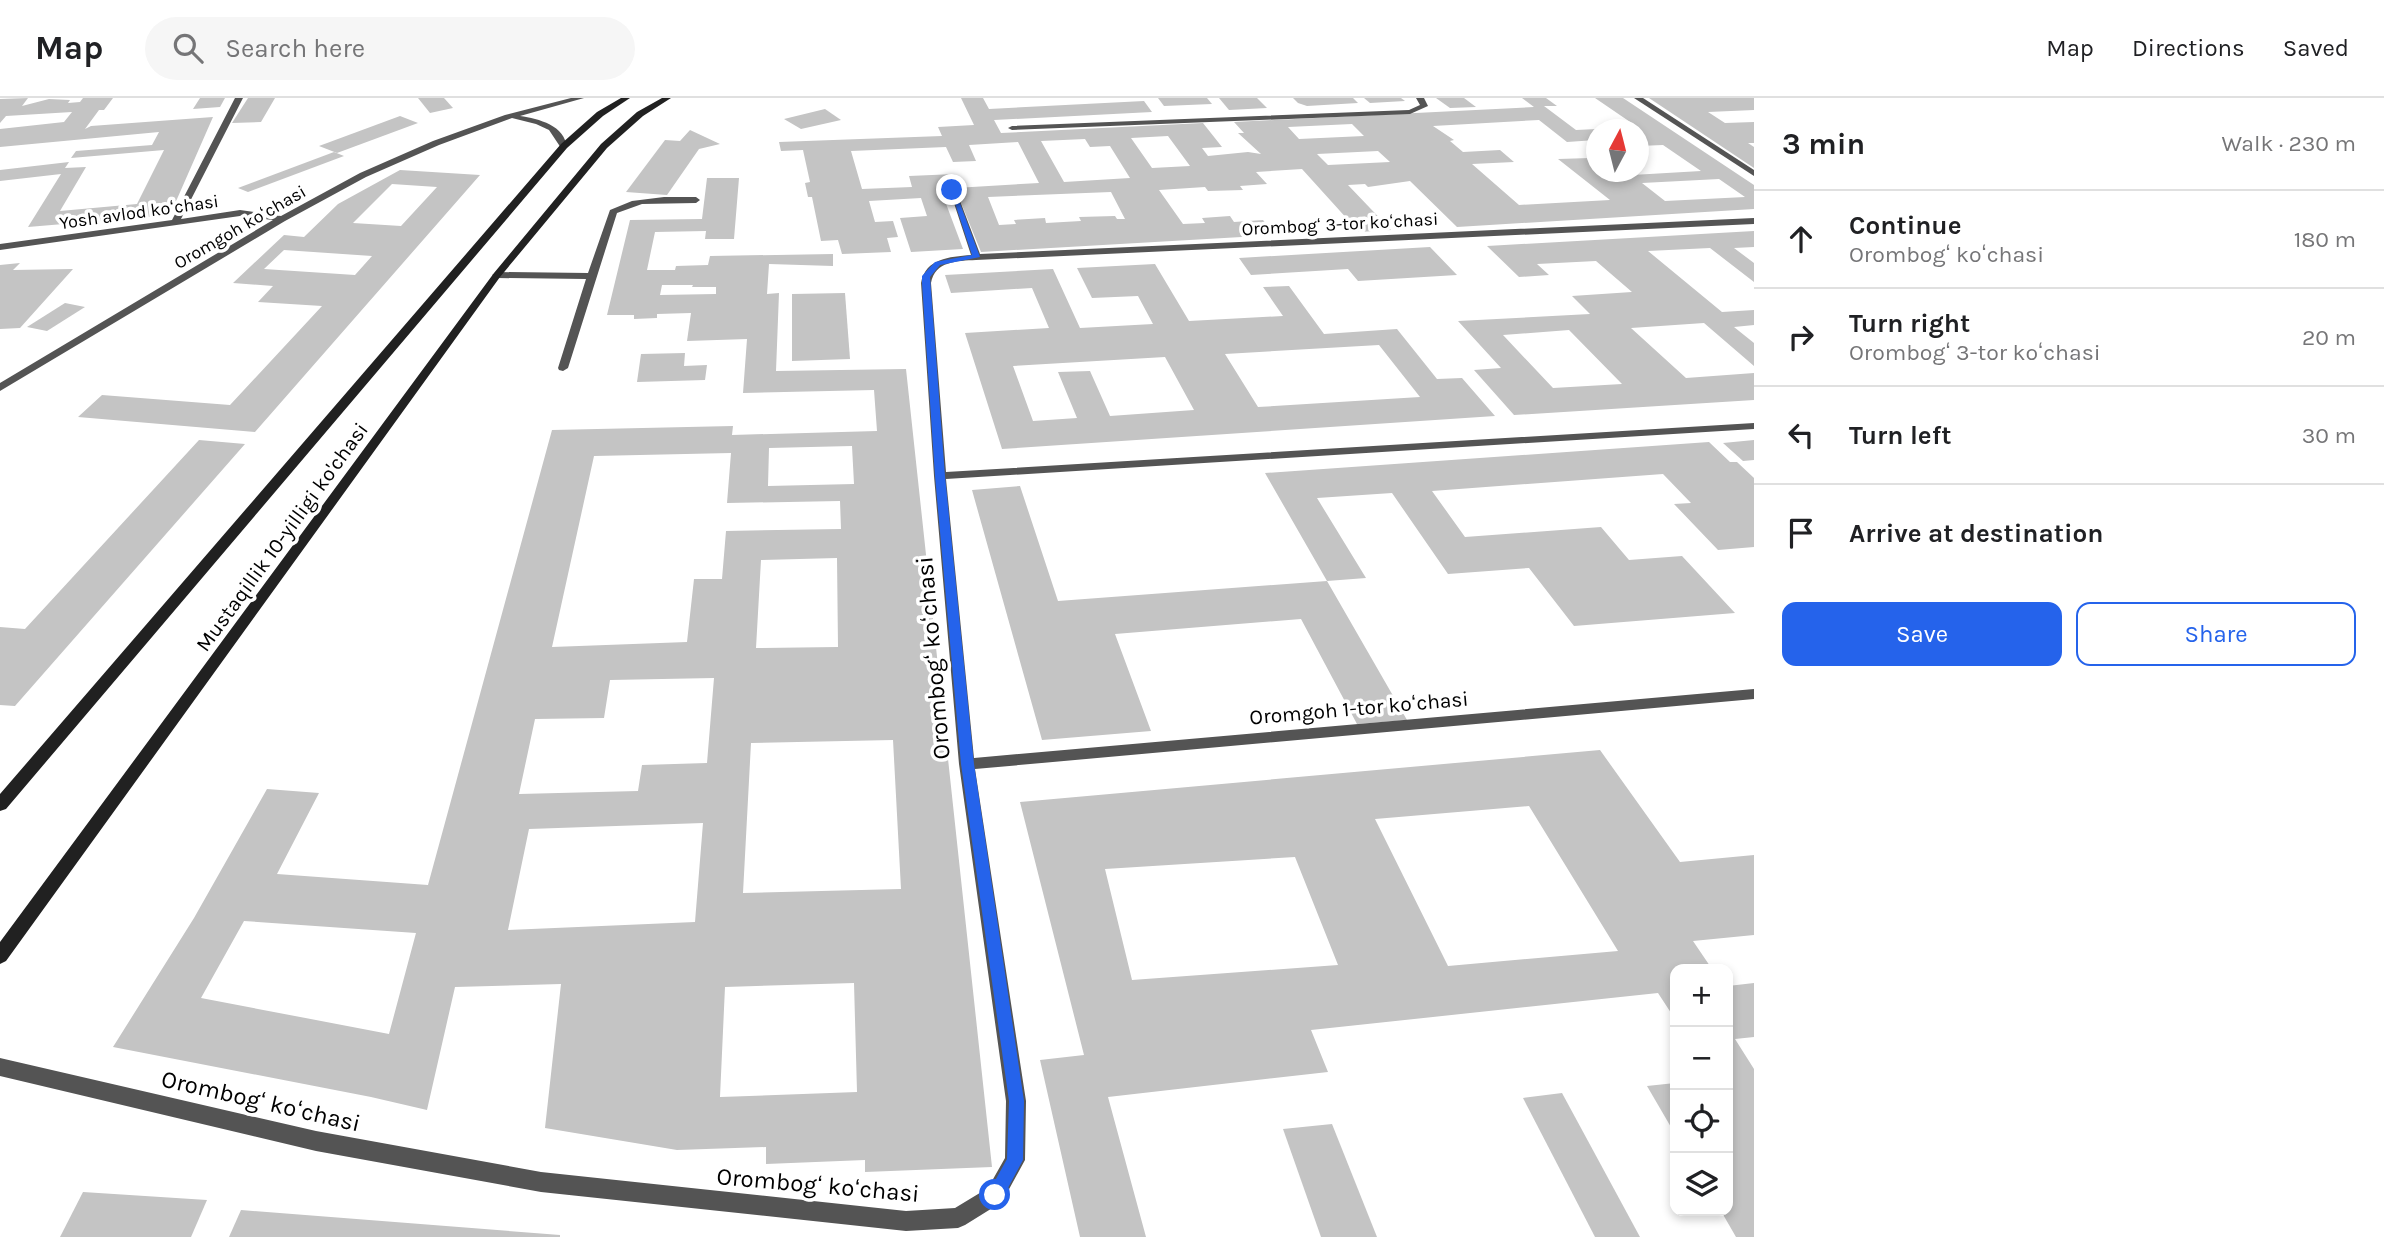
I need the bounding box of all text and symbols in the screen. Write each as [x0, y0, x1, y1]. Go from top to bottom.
search box [145, 17, 635, 80]
text: Map [35, 29, 103, 67]
icon: search [169, 29, 207, 67]
text: Search here [225, 33, 365, 64]
text: Map [2046, 34, 2094, 62]
text: Directions [2132, 34, 2245, 62]
text: Saved [2283, 34, 2349, 62]
north arrow [1586, 119, 1649, 182]
text: 3 min [1782, 126, 1865, 162]
text: Walk · 230 m [2222, 130, 2356, 157]
route end [936, 174, 967, 205]
street label: Oromgoh koʻchasi [170, 180, 310, 274]
street label: Yosh avlod koʻchasi [58, 190, 220, 234]
street label: Orombogʻ 3-tor koʻchasi [1241, 208, 1439, 240]
text: Continue [1849, 210, 1961, 241]
icon: ahead [1782, 220, 1820, 258]
text: 180 m [2294, 226, 2356, 253]
text: Orombogʻ koʻchasi [1849, 241, 2044, 268]
text: Turn right [1849, 308, 1970, 339]
icon: right [1782, 318, 1820, 356]
text: 20 m [2302, 324, 2356, 351]
text: Orombogʻ 3-tor koʻchasi [1849, 339, 2101, 366]
icon: left [1782, 416, 1820, 454]
street label: Mustaqillik 10-yilligi ko'chasi [191, 418, 373, 656]
text: Turn left [1849, 420, 1951, 451]
text: 30 m [2302, 422, 2356, 449]
icon: arrive [1782, 514, 1820, 552]
text: Arrive at destination [1849, 518, 2103, 549]
street label: Orombogʻ koʻchasi [910, 555, 956, 761]
button: Save [1782, 602, 2062, 666]
button: Share [2076, 602, 2356, 666]
street label: Oromgoh 1-tor koʻchasi [1248, 686, 1470, 730]
map controls [1670, 964, 1733, 1216]
button: + [1670, 964, 1733, 1027]
button: − [1670, 1027, 1733, 1090]
street label: Orombogʻ koʻchasi [159, 1064, 363, 1138]
button: locate [1670, 1090, 1733, 1153]
button: layers [1670, 1153, 1733, 1216]
street label: Orombogʻ koʻchasi [715, 1162, 921, 1208]
route start [979, 1179, 1010, 1210]

